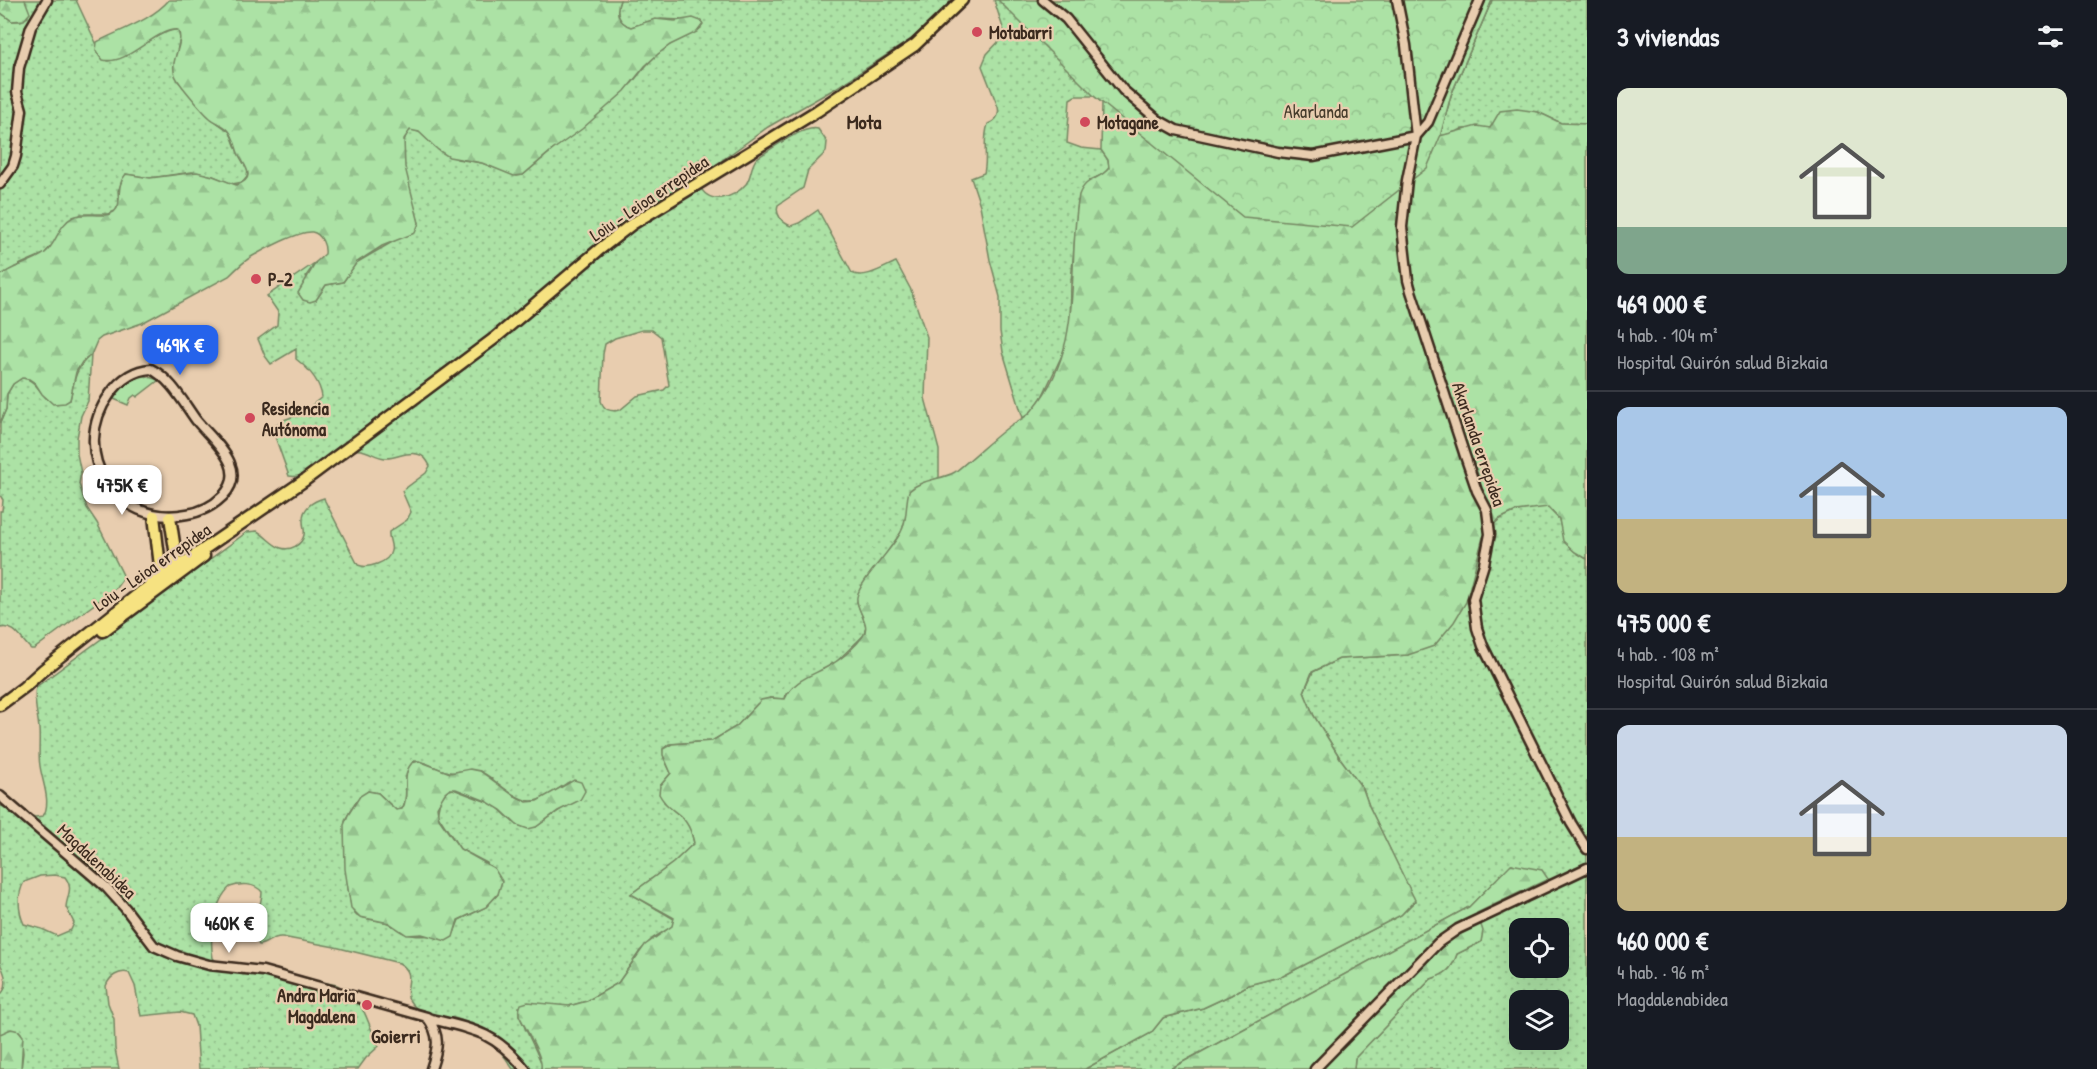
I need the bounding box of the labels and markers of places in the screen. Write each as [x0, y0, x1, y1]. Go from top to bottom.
place label: Motabarri [989, 20, 1053, 45]
marker: Motabarri [970, 25, 984, 39]
place label: Motagane [1097, 110, 1159, 136]
marker: Motagane [1078, 115, 1092, 129]
place label: P-2 [268, 267, 293, 292]
marker: P-2 [249, 272, 263, 286]
pin: 469K € [131, 325, 229, 376]
place label: Residencia Autónoma [262, 396, 330, 442]
marker: Residencia Autónoma [243, 411, 257, 425]
pin: 475K € [73, 465, 171, 516]
pin: 460K € [180, 903, 278, 954]
place label: Andra Maria Magdalena [277, 983, 356, 1030]
marker: Andra Maria Magdalena [360, 998, 374, 1012]

